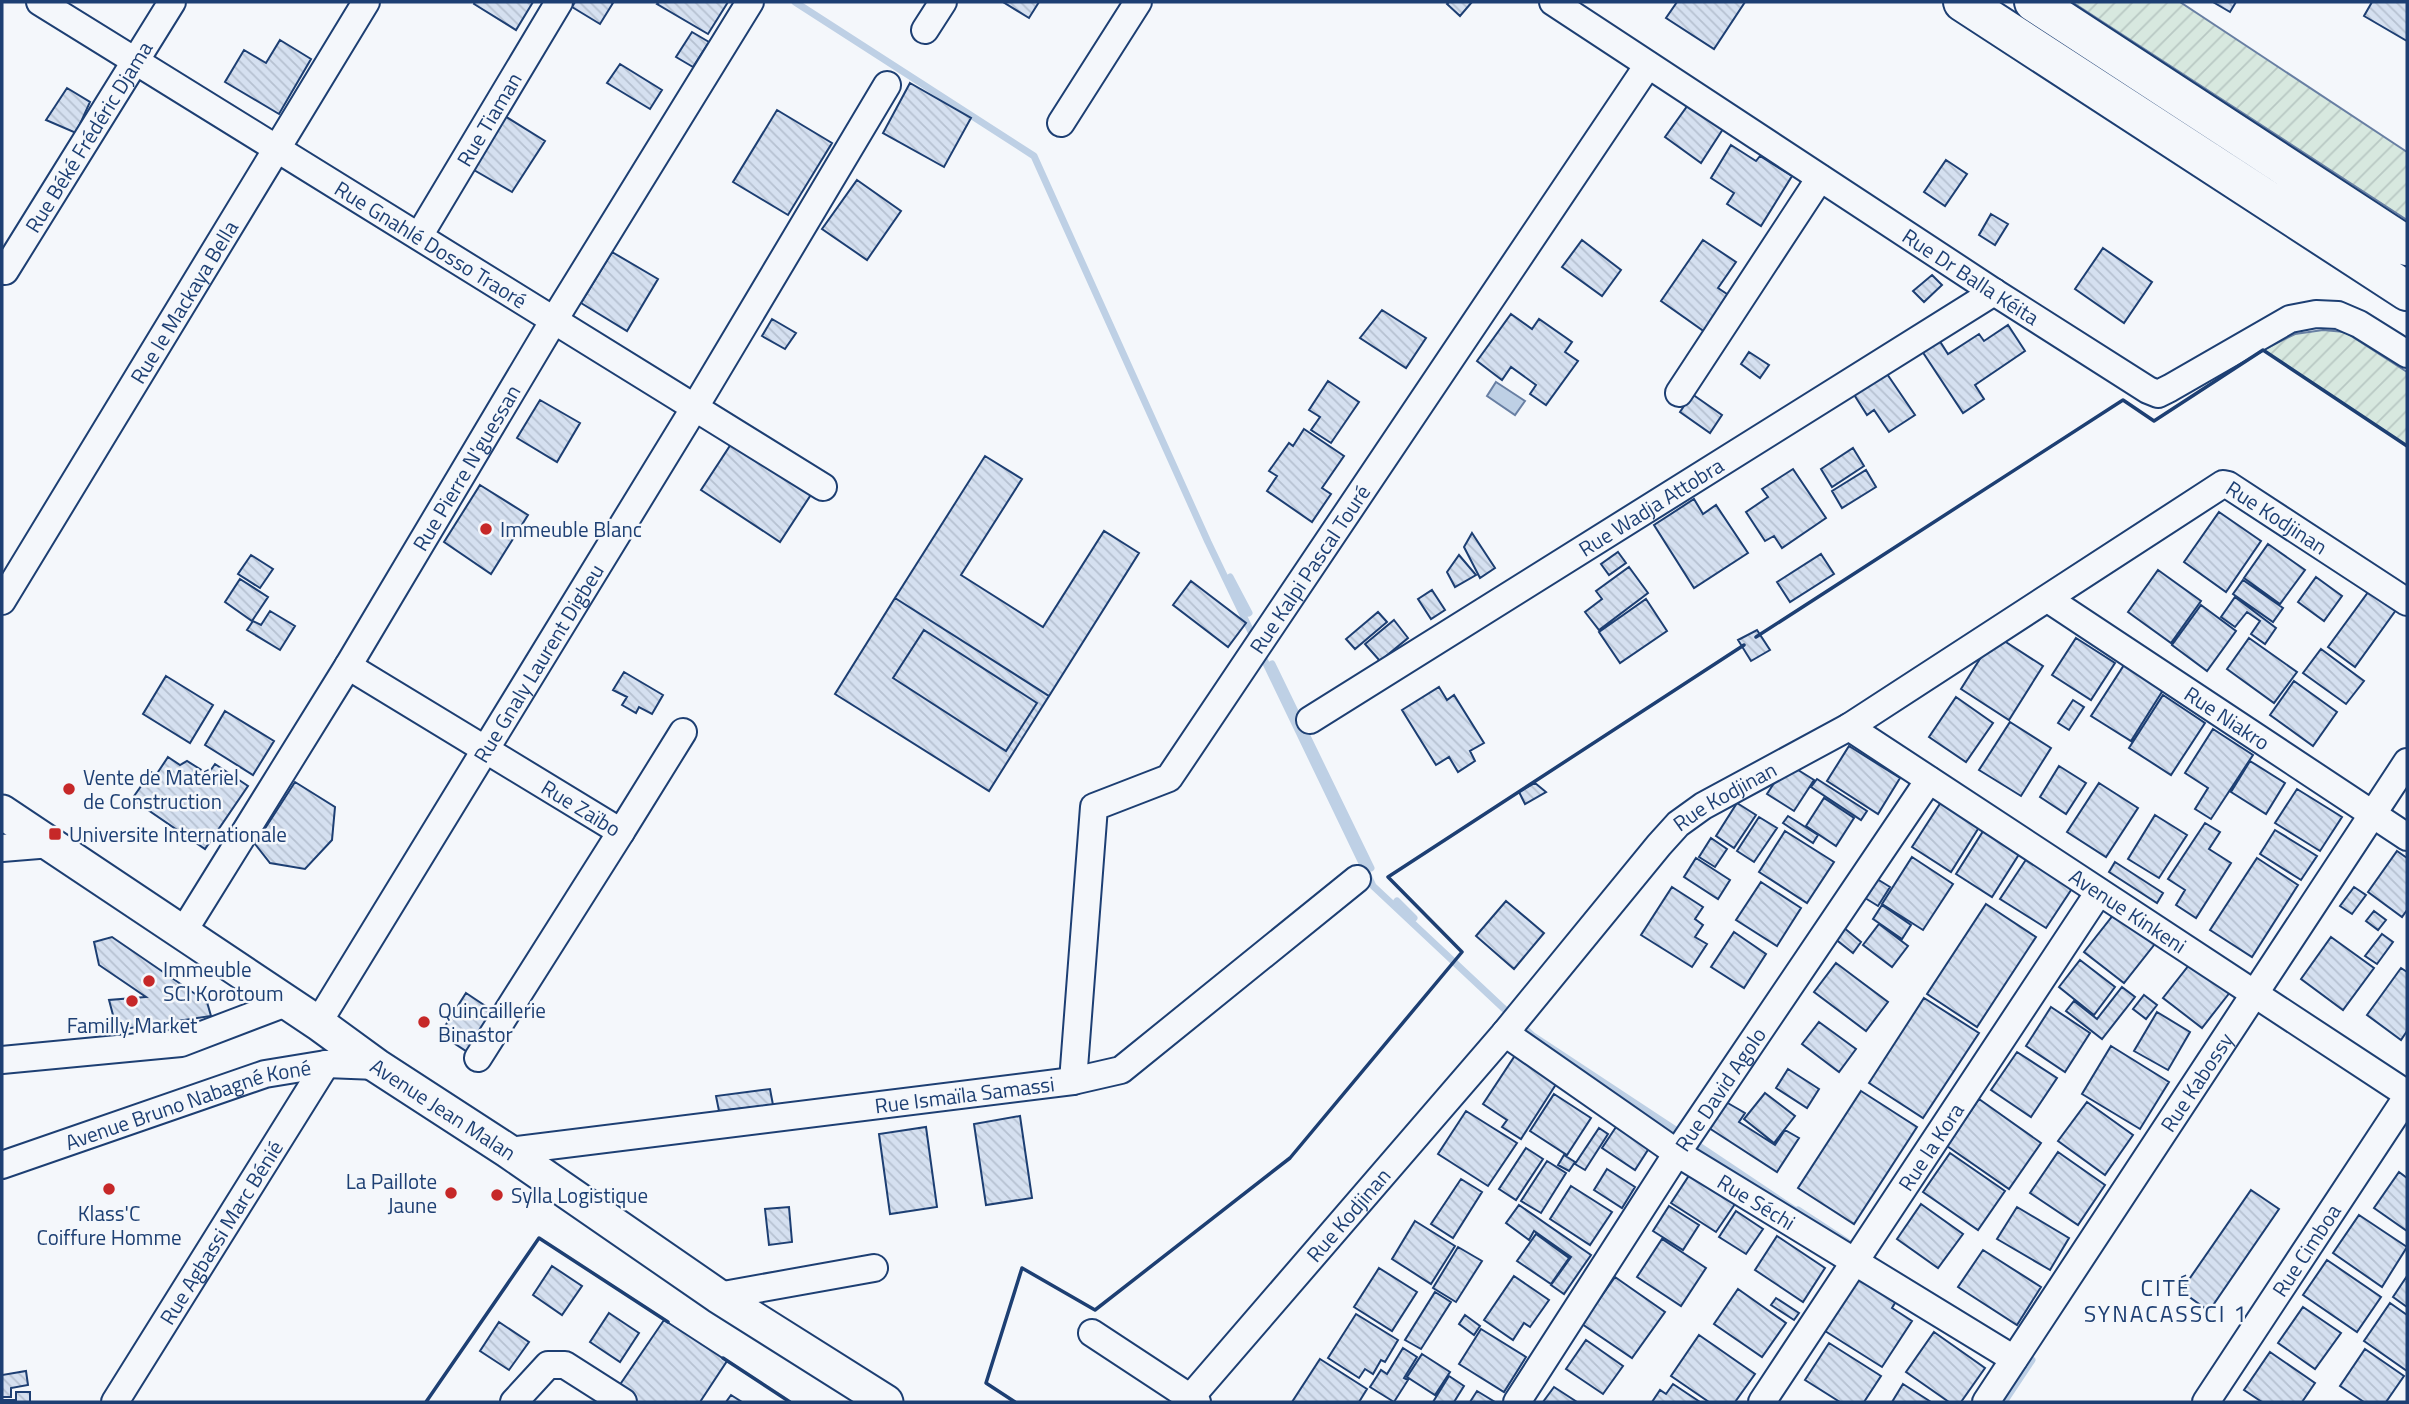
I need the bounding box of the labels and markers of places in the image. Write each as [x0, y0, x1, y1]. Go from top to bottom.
place label: Immeuble Blanc [500, 513, 642, 545]
marker: Immeuble Blanc [478, 521, 494, 537]
place label: Vente de Matériel de Construction [83, 761, 239, 817]
marker: Vente de Matériel de Construction [61, 781, 77, 797]
place label: Universite Internationale [69, 818, 287, 850]
marker: Universite Internationale [47, 826, 63, 842]
place label: Immeuble SCI Korotoum [163, 953, 284, 1009]
marker: Immeuble SCI Korotoum [141, 973, 157, 989]
marker: Familly Market [124, 993, 140, 1009]
place label: Quincaillerie Binastor [438, 994, 546, 1050]
place label: Familly Market [67, 1009, 198, 1041]
marker: Quincaillerie Binastor [416, 1014, 432, 1030]
place label: La Paillote Jaune [346, 1165, 437, 1221]
place label: Sylla Logistique [511, 1179, 648, 1211]
marker: Klass'C Coiffure Homme [101, 1181, 117, 1197]
marker: La Paillote Jaune [443, 1185, 459, 1201]
marker: Sylla Logistique [489, 1187, 505, 1203]
place label: Klass'C Coiffure Homme [36, 1197, 182, 1253]

